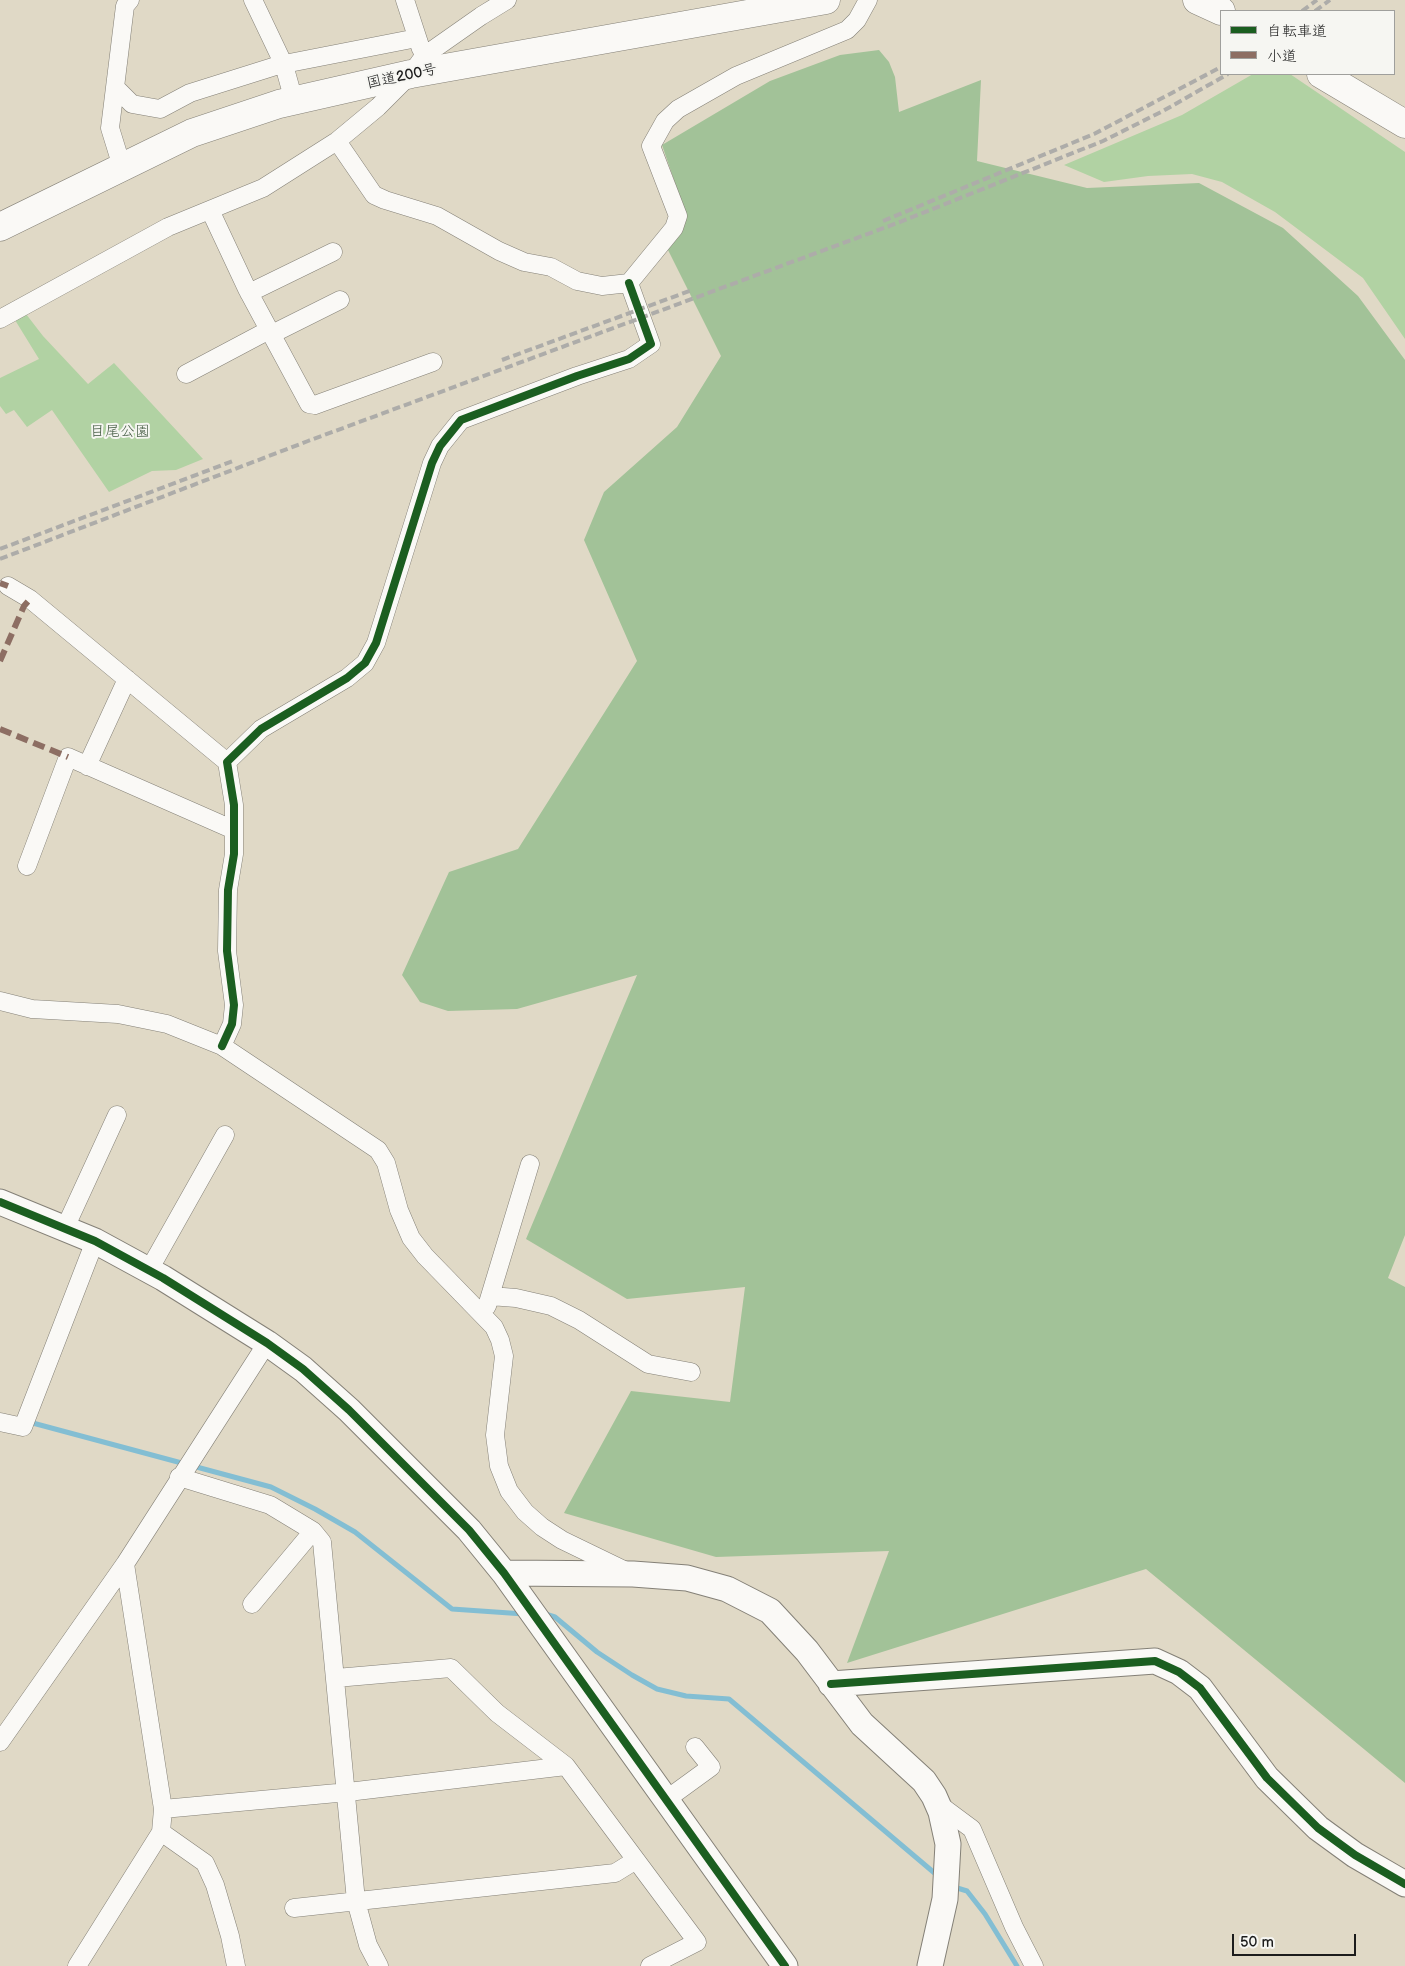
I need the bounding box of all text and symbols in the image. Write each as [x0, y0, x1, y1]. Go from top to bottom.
legend [1220, 10, 1395, 75]
text: 自転車道 [1267, 22, 1327, 41]
text: 小道 [1267, 47, 1297, 66]
street label: 国道200号 [365, 61, 439, 93]
park label: 目尾公園 [90, 423, 150, 441]
scale bar [1235, 1924, 1359, 1956]
text: 50 m [1240, 1933, 1274, 1952]

